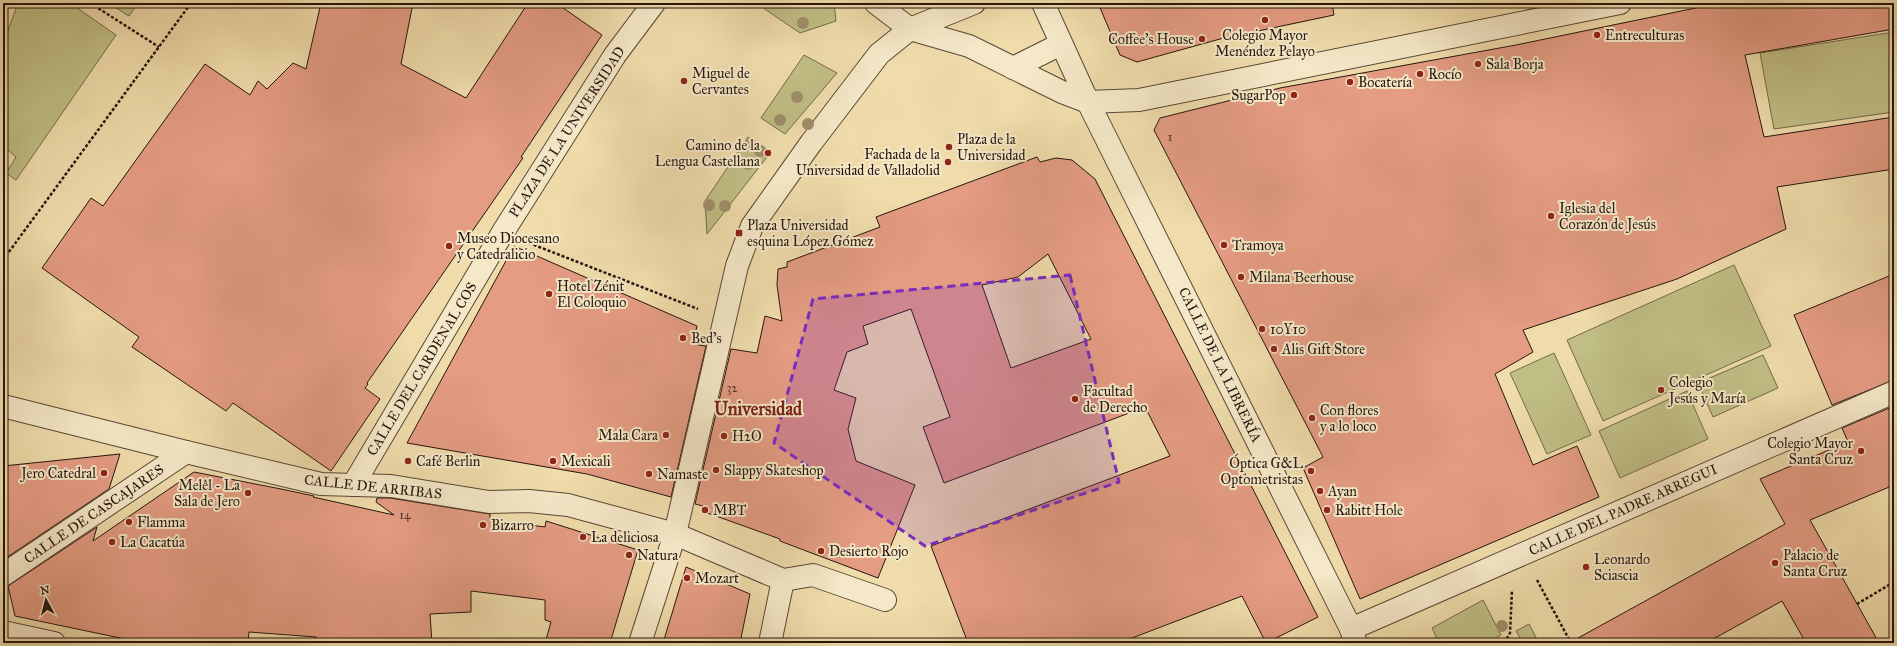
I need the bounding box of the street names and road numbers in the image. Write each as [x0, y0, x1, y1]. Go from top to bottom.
street label: PLAZA DE LA UNIVERSIDAD [505, 43, 629, 221]
street label: CALLE DEL CARDENAL COS [363, 279, 481, 459]
street label: CALLE DE LA LIBRERÍA [1175, 284, 1267, 446]
street label: CALLE DE CASCAJARES [21, 461, 168, 568]
street label: CALLE DEL PADRE ARREGUI [1526, 461, 1720, 559]
street label: CALLE DE ARRIBAS [303, 471, 443, 503]

